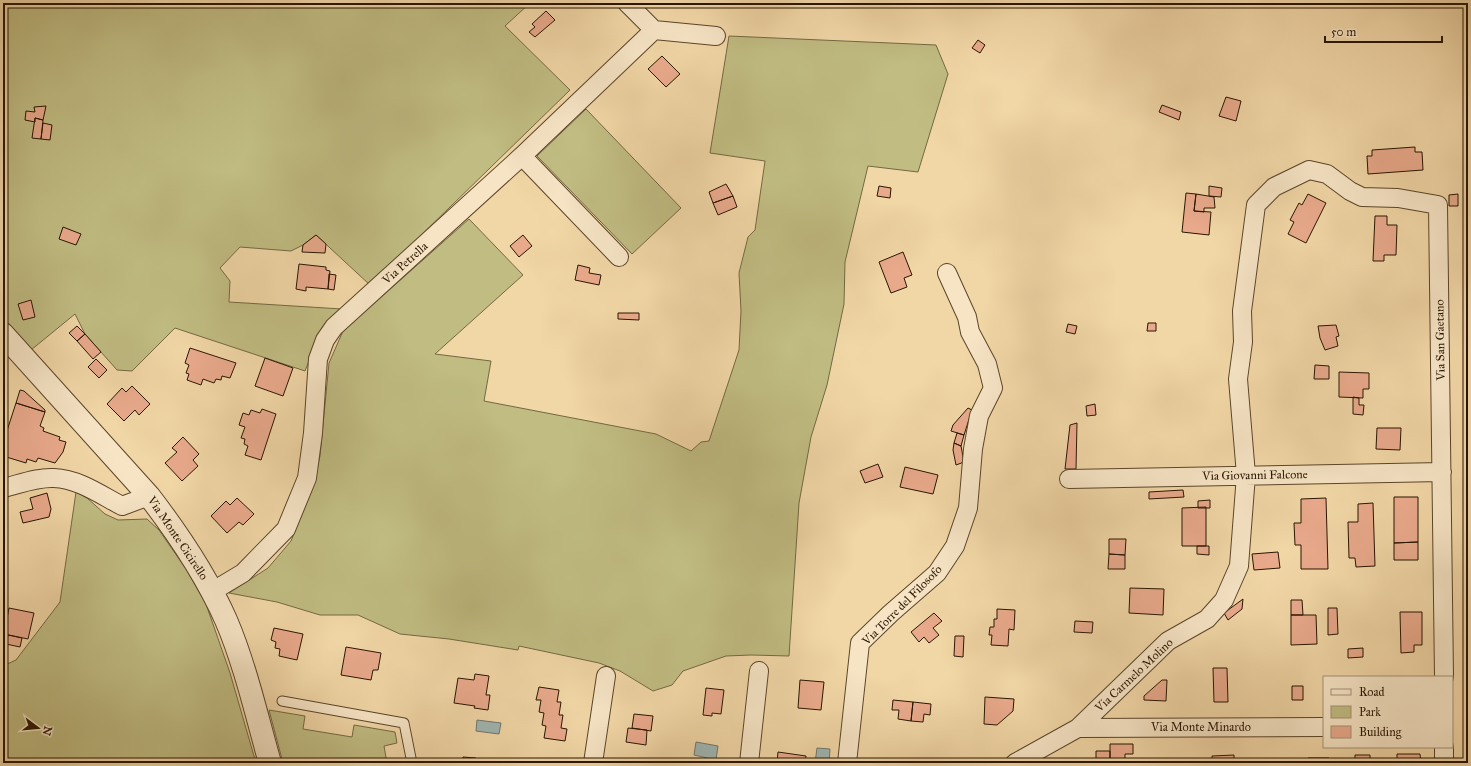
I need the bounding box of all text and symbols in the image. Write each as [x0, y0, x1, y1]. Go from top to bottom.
scale bar [1325, 18, 1442, 44]
text: 50 m [1331, 25, 1356, 39]
street label: Via Petrella [379, 238, 431, 288]
street label: Via San Gaetano [1432, 299, 1448, 382]
street label: Via Giovanni Falcone [1201, 467, 1308, 483]
street label: Via Monte Cicirello [144, 493, 211, 582]
street label: Via Torre del Filosofo [859, 562, 945, 648]
street label: Via Carmelo Molino [1091, 635, 1176, 715]
legend [1323, 676, 1453, 748]
text: Road [1359, 685, 1385, 699]
text: Park [1359, 705, 1381, 719]
north arrow [18, 708, 58, 748]
street label: Via Monte Minardo [1150, 720, 1251, 734]
text: N [39, 724, 55, 738]
text: Building [1359, 725, 1402, 740]

